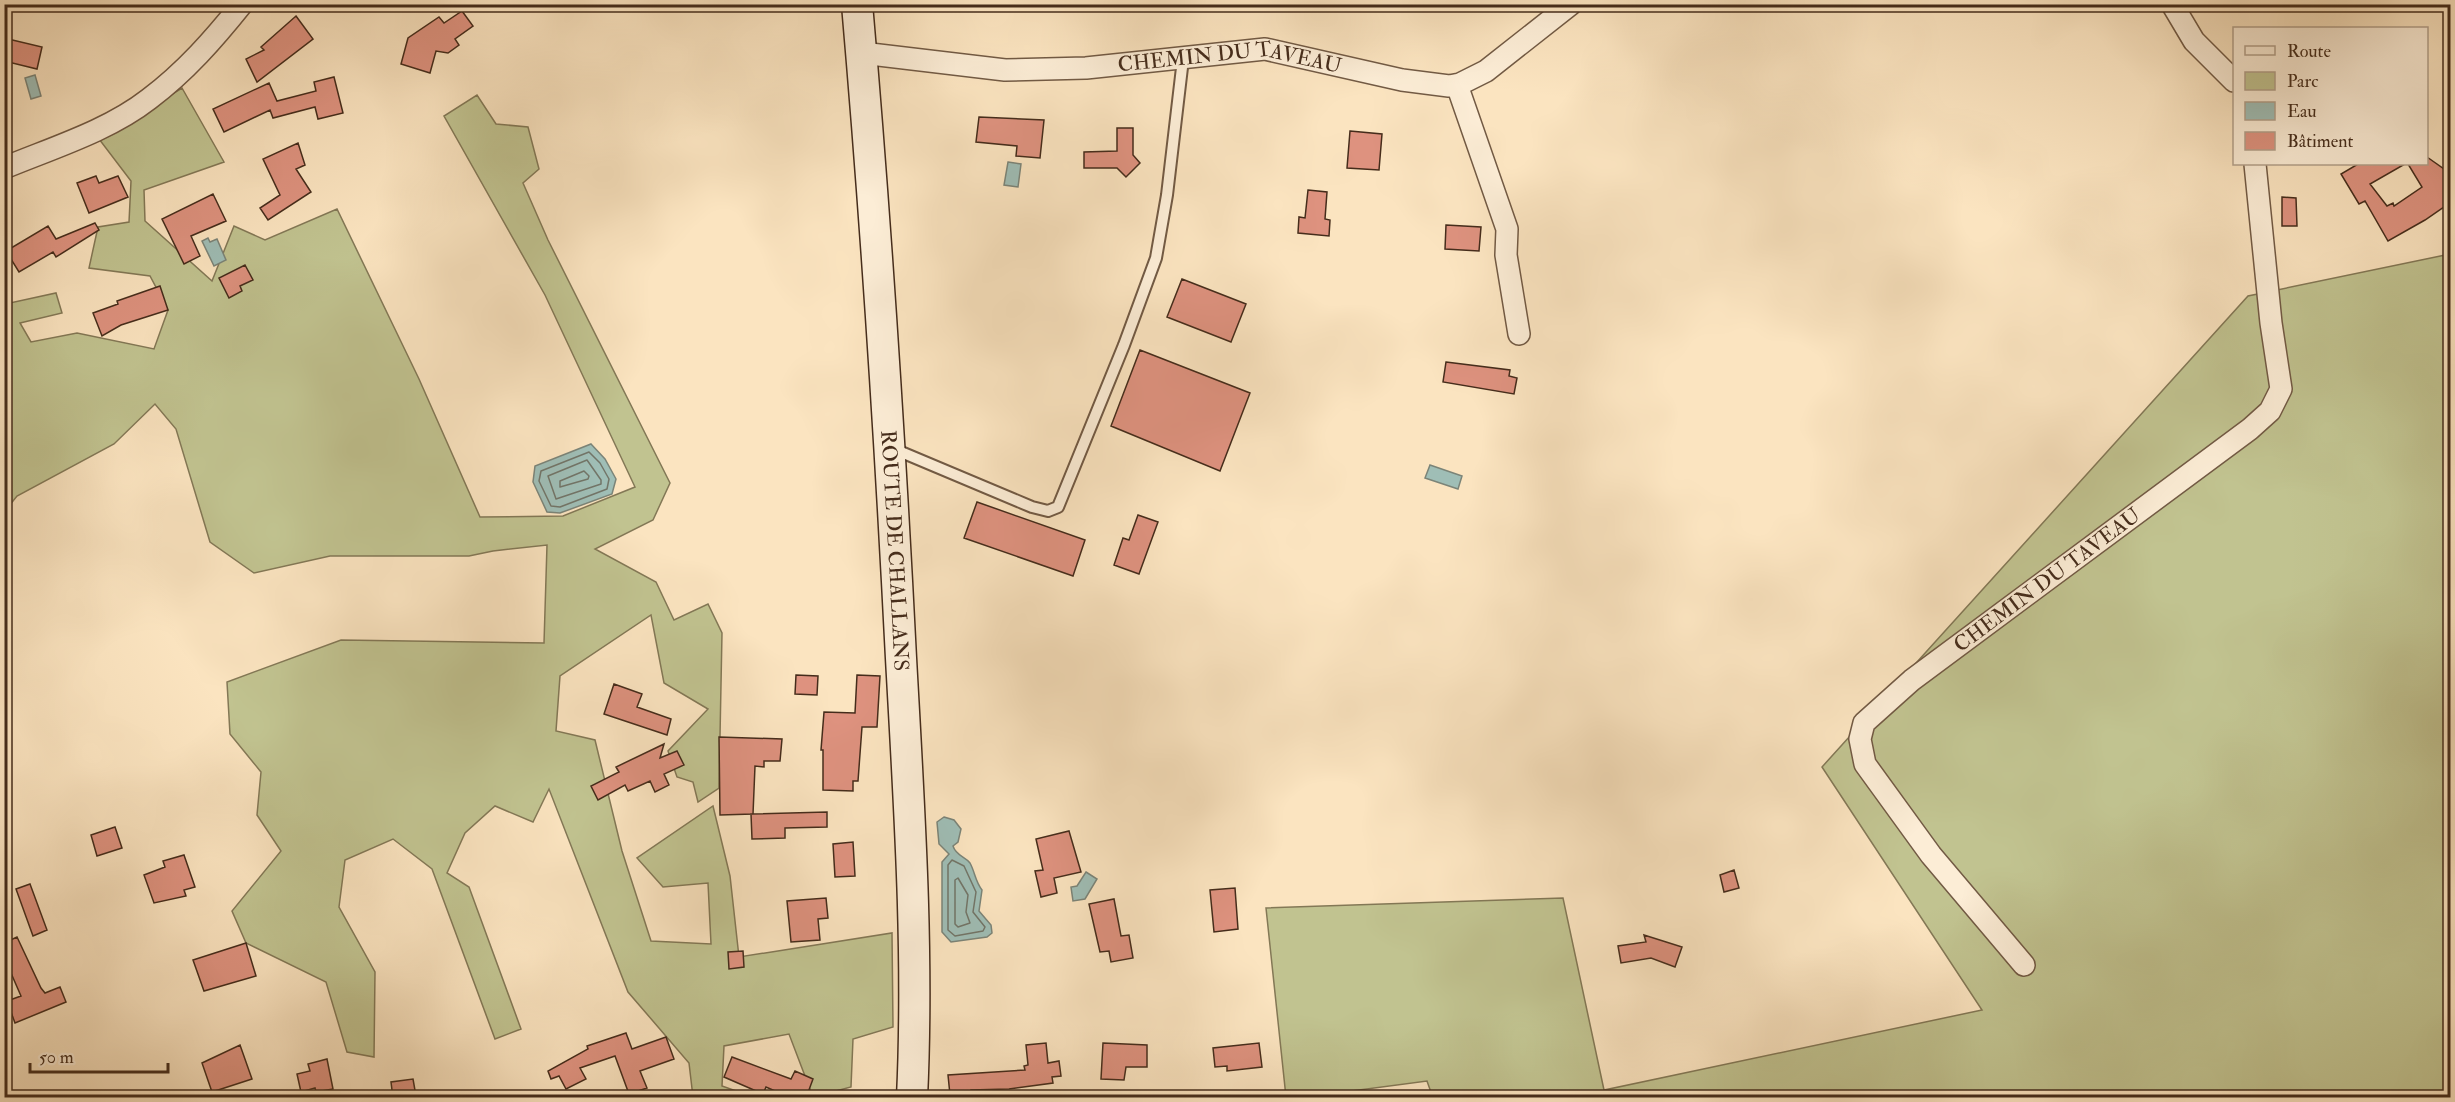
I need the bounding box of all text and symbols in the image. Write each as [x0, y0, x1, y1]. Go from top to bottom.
legend [2233, 27, 2428, 165]
street label: CHEMIN DU TAVEAU [1116, 35, 1344, 79]
text: Route [2287, 40, 2331, 63]
text: Parc [2287, 70, 2318, 93]
text: Eau [2287, 100, 2317, 123]
text: Bâtiment [2287, 130, 2353, 153]
street label: ROUTE DE CHALLANS [875, 429, 915, 672]
street label: CHEMIN DU TAVEAU [1948, 501, 2146, 658]
scale bar [30, 1036, 168, 1074]
text: 50 m [39, 1046, 74, 1069]

